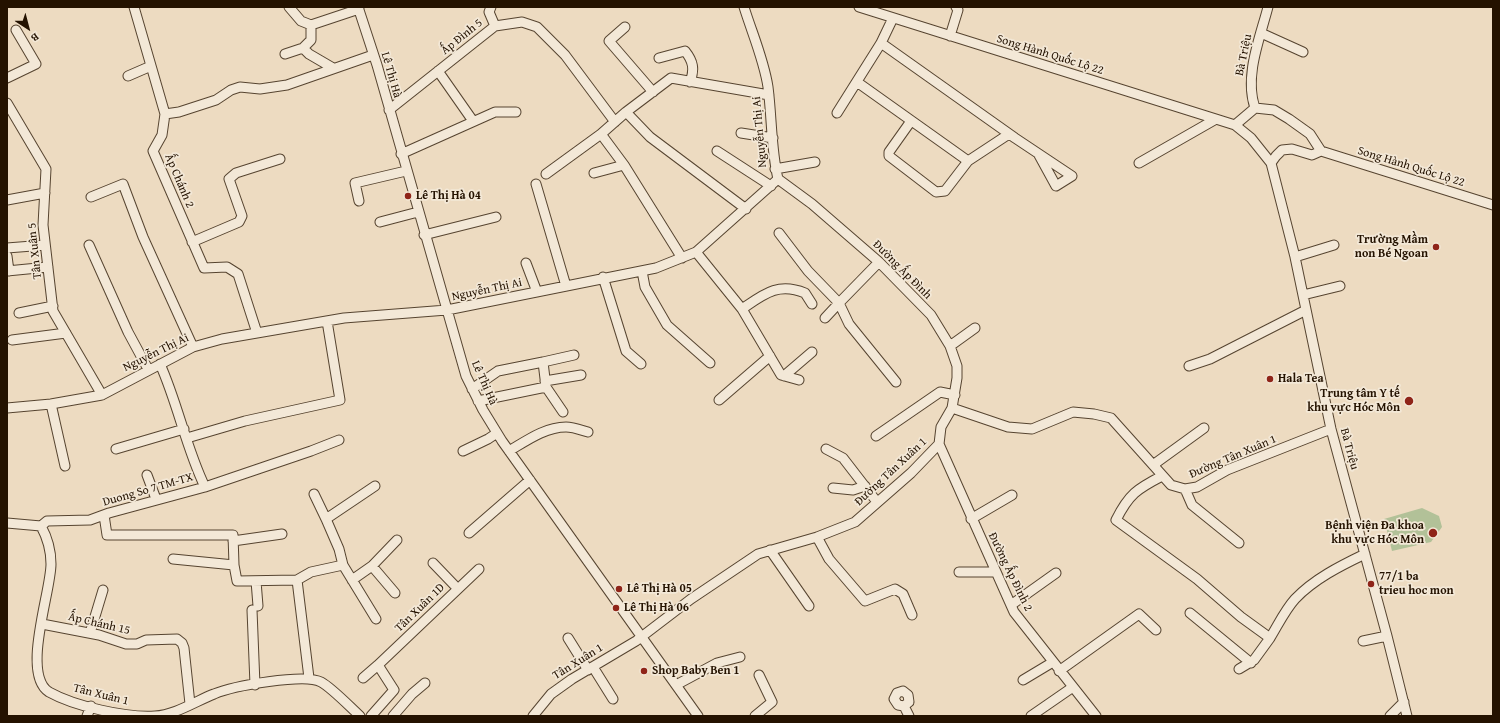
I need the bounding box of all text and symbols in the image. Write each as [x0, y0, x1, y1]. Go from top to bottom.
north arrow [8, 8, 48, 48]
street label: Ấp Đình 5 [438, 16, 486, 58]
text: B [28, 29, 43, 46]
street label: Song Hành Quốc Lộ 22 [995, 32, 1105, 78]
street label: Bà Triệu [1233, 33, 1255, 77]
street label: Lê Thị Hà [378, 50, 404, 100]
street label: Nguyễn Thị Ai [750, 96, 770, 168]
street label: Song Hành Quốc Lộ 22 [1356, 144, 1466, 190]
street label: Ấp Chánh 2 [161, 152, 197, 210]
place label: Lê Thị Hà 04 [416, 189, 481, 203]
marker: Lê Thị Hà 04 [403, 191, 413, 201]
street label: Tân Xuân 5 [25, 222, 45, 280]
place label: Trường Mầm non Bé Ngoan [1355, 233, 1428, 261]
street label: Đường Ấp Đình [870, 238, 934, 302]
marker: Trường Mầm non Bé Ngoan [1431, 242, 1441, 252]
street label: Nguyễn Thị Ai [451, 276, 523, 304]
street label: Nguyễn Thị Ai [121, 331, 191, 375]
street label: Lê Thị Hà [468, 358, 500, 408]
place label: Hala Tea [1278, 372, 1324, 386]
marker: Hala Tea [1265, 374, 1275, 384]
place label: Trung tâm Y tế khu vực Hóc Môn [1307, 387, 1400, 415]
marker: Trung tâm Y tế khu vực Hóc Môn [1403, 395, 1415, 407]
street label: Bà Triệu [1337, 427, 1361, 471]
street label: Đường Tân Xuân 1 [1187, 432, 1279, 482]
street label: Đường Tân Xuân 1 [852, 435, 930, 509]
street label: Duong So 7 TM-TX [101, 470, 195, 510]
place label: Bệnh viện Đa khoa khu vực Hóc Môn [1325, 519, 1424, 547]
marker: Bệnh viện Đa khoa khu vực Hóc Môn [1427, 527, 1439, 539]
street label: Đường Ấp Đình 2 [985, 530, 1035, 614]
place label: 77/1 ba trieu hoc mon [1379, 570, 1454, 598]
marker: 77/1 ba trieu hoc mon [1366, 579, 1376, 589]
street label: Tân Xuân 1D [392, 581, 448, 635]
place label: Lê Thị Hà 05 [627, 582, 692, 596]
marker: Lê Thị Hà 05 [614, 584, 624, 594]
place label: Lê Thị Hà 06 [624, 601, 689, 615]
marker: Lê Thị Hà 06 [611, 603, 621, 613]
street label: Ấp Chánh 15 [67, 610, 131, 638]
street label: Tân Xuân 1 [550, 641, 606, 683]
place label: Shop Baby Ben 1 [652, 664, 739, 678]
marker: Shop Baby Ben 1 [639, 666, 649, 676]
street label: Tân Xuân 1 [72, 681, 130, 709]

